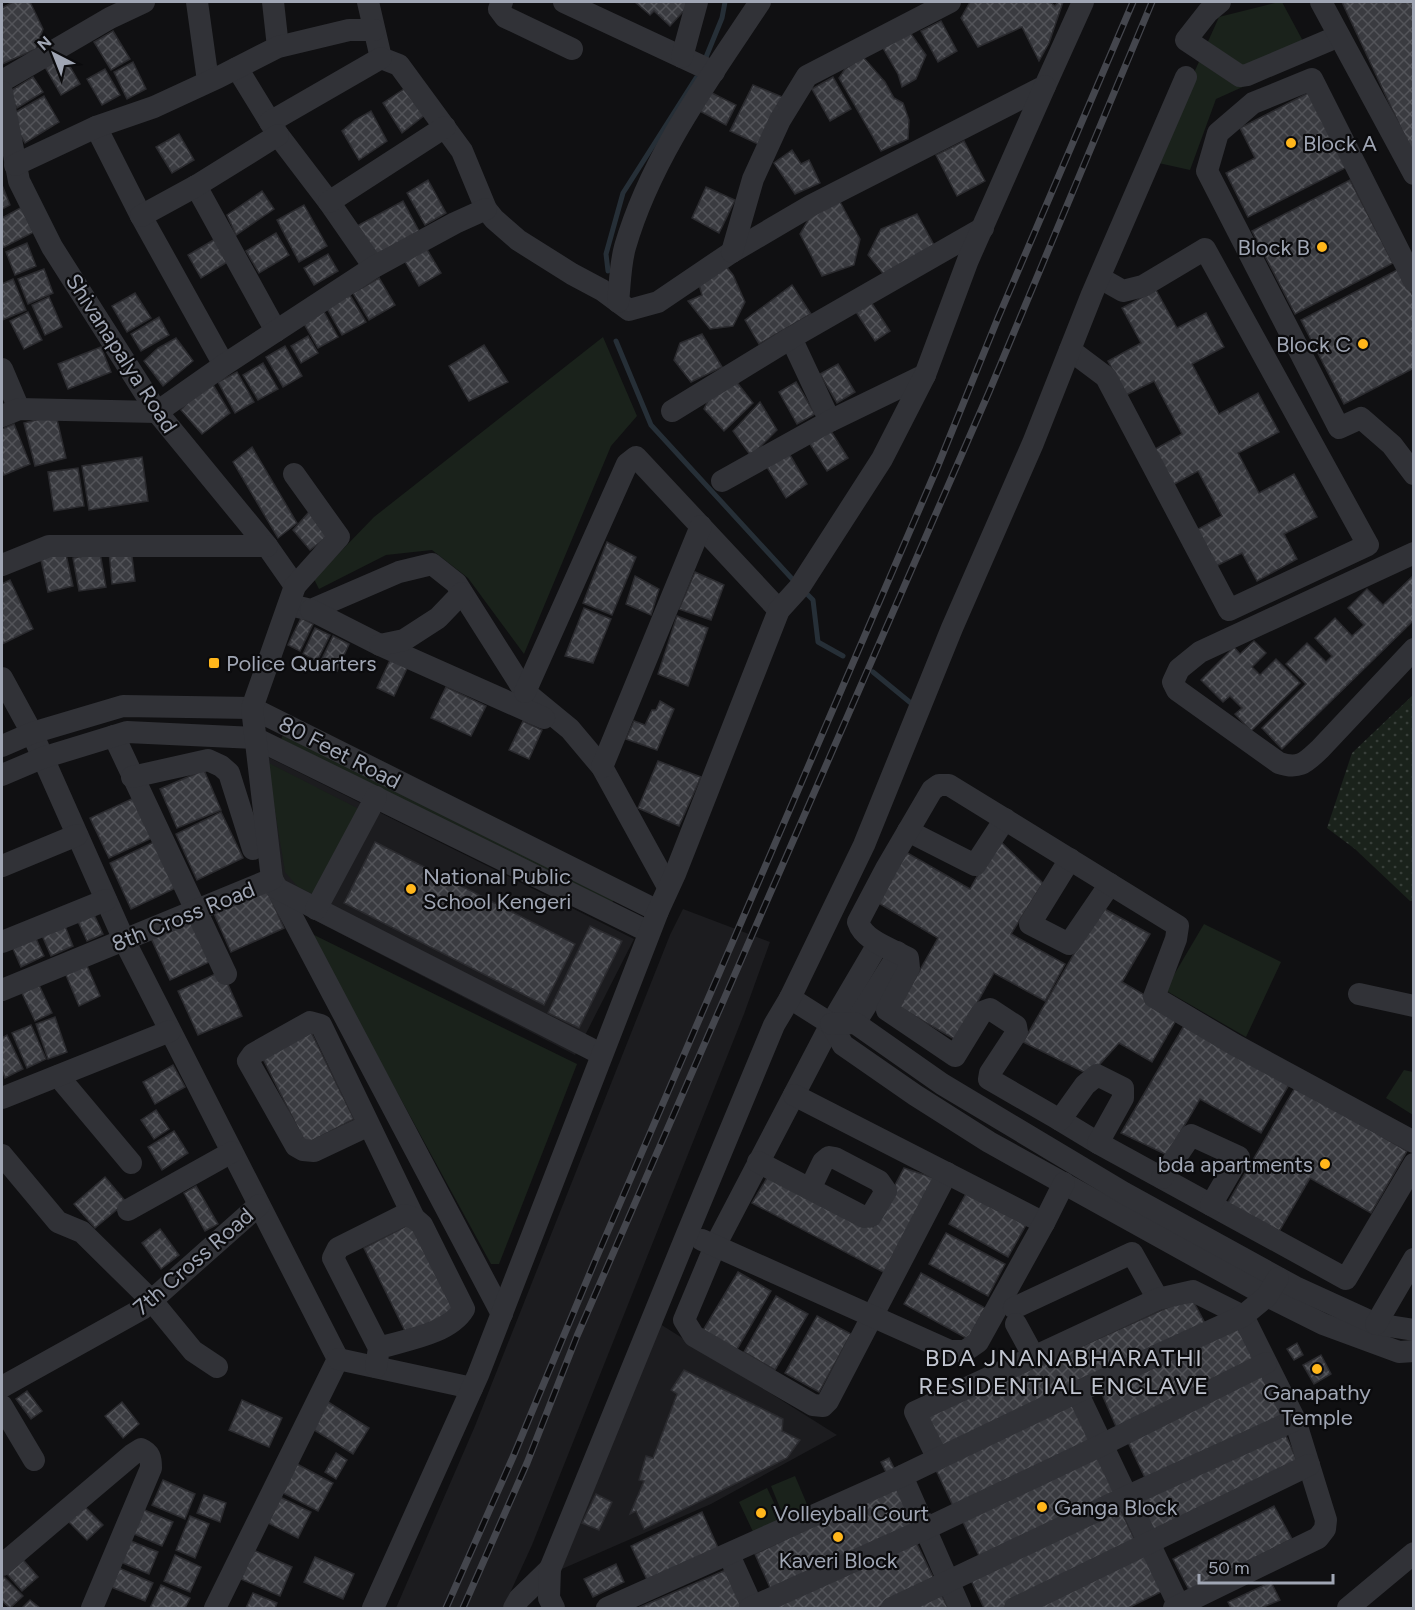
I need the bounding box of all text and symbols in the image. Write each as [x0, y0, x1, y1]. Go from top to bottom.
north arrow [24, 24, 84, 84]
text: N [33, 32, 55, 54]
place label: Block A [1303, 130, 1377, 157]
marker: Block A [1284, 136, 1298, 150]
place label: Block B [1238, 234, 1310, 261]
marker: Block B [1315, 240, 1329, 254]
street label: Shivanapalya Road [60, 269, 183, 438]
place label: Block C [1276, 331, 1351, 358]
marker: Block C [1356, 337, 1370, 351]
place label: Police Quarters [226, 650, 377, 677]
marker: Police Quarters [207, 656, 221, 670]
street label: 80 Feet Road [274, 710, 405, 795]
place label: National Public School Kengeri [423, 863, 571, 915]
street label: 8th Cross Road [108, 875, 259, 957]
marker: National Public School Kengeri [404, 882, 418, 896]
place label: bda apartments [1158, 1151, 1313, 1178]
marker: bda apartments [1318, 1157, 1332, 1171]
street label: 7th Cross Road [128, 1202, 259, 1321]
district label: BDA JNANABHARATHI RESIDENTIAL ENCLAVE [918, 1343, 1210, 1400]
marker: Ganapathy Temple [1310, 1362, 1324, 1376]
place label: Ganapathy Temple [1263, 1379, 1371, 1431]
place label: Ganga Block [1054, 1494, 1178, 1521]
place label: Volleyball Court [773, 1500, 929, 1527]
marker: Ganga Block [1035, 1500, 1049, 1514]
marker: Volleyball Court [754, 1506, 768, 1520]
marker: Kaveri Block [831, 1530, 845, 1544]
place label: Kaveri Block [778, 1547, 898, 1574]
scale bar [1199, 1547, 1332, 1585]
text: 50 m [1208, 1557, 1250, 1579]

